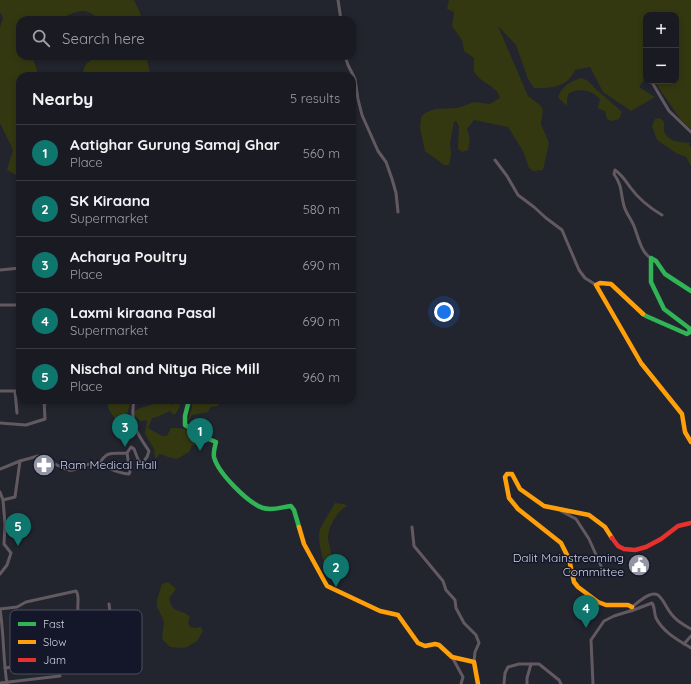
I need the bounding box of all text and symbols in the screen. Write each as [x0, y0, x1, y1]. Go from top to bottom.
map controls [643, 12, 679, 84]
button: + [643, 12, 679, 48]
search box [16, 16, 356, 60]
icon: search [30, 27, 52, 49]
text: Search here [62, 29, 145, 48]
button: − [643, 48, 679, 84]
text: Nearby [32, 88, 93, 109]
text: 5 results [290, 90, 340, 106]
text: Aatighar Gurung Samaj Ghar [70, 135, 280, 154]
text: 1 [42, 145, 48, 161]
text: 560 m [303, 145, 340, 161]
text: Place [70, 154, 103, 170]
text: SK Kiraana [70, 191, 150, 210]
text: 2 [41, 201, 49, 217]
text: 580 m [303, 201, 340, 217]
text: Supermarket [70, 210, 148, 226]
text: Acharya Poultry [70, 247, 187, 266]
text: 3 [42, 257, 48, 273]
text: 690 m [303, 257, 340, 273]
text: Place [70, 266, 103, 282]
your location [434, 302, 454, 322]
text: Laxmi kiraana Pasal [70, 303, 216, 322]
text: 4 [41, 313, 49, 329]
text: 690 m [303, 313, 340, 329]
text: Supermarket [70, 322, 148, 338]
text: Nischal and Nitya Rice Mill [70, 359, 260, 378]
text: 5 [41, 369, 49, 385]
text: 960 m [303, 369, 340, 385]
text: Place [70, 378, 103, 394]
pin: 3 [112, 414, 138, 447]
pin: 1 [187, 418, 213, 451]
pharmacy icon: Ram Medical Hall [31, 452, 57, 478]
place label: Ram Medical Hall [60, 457, 157, 472]
pin: 5 [5, 513, 31, 546]
place label: Dalit Mainstreaming Committee [513, 550, 624, 579]
public building icon: Dalit Mainstreaming Committee [626, 552, 652, 578]
pin: 2 [323, 554, 349, 587]
pin: 4 [573, 595, 599, 628]
legend [10, 610, 142, 674]
text: Fast [43, 617, 65, 631]
text: Slow [43, 635, 67, 649]
text: Jam [43, 653, 66, 667]

